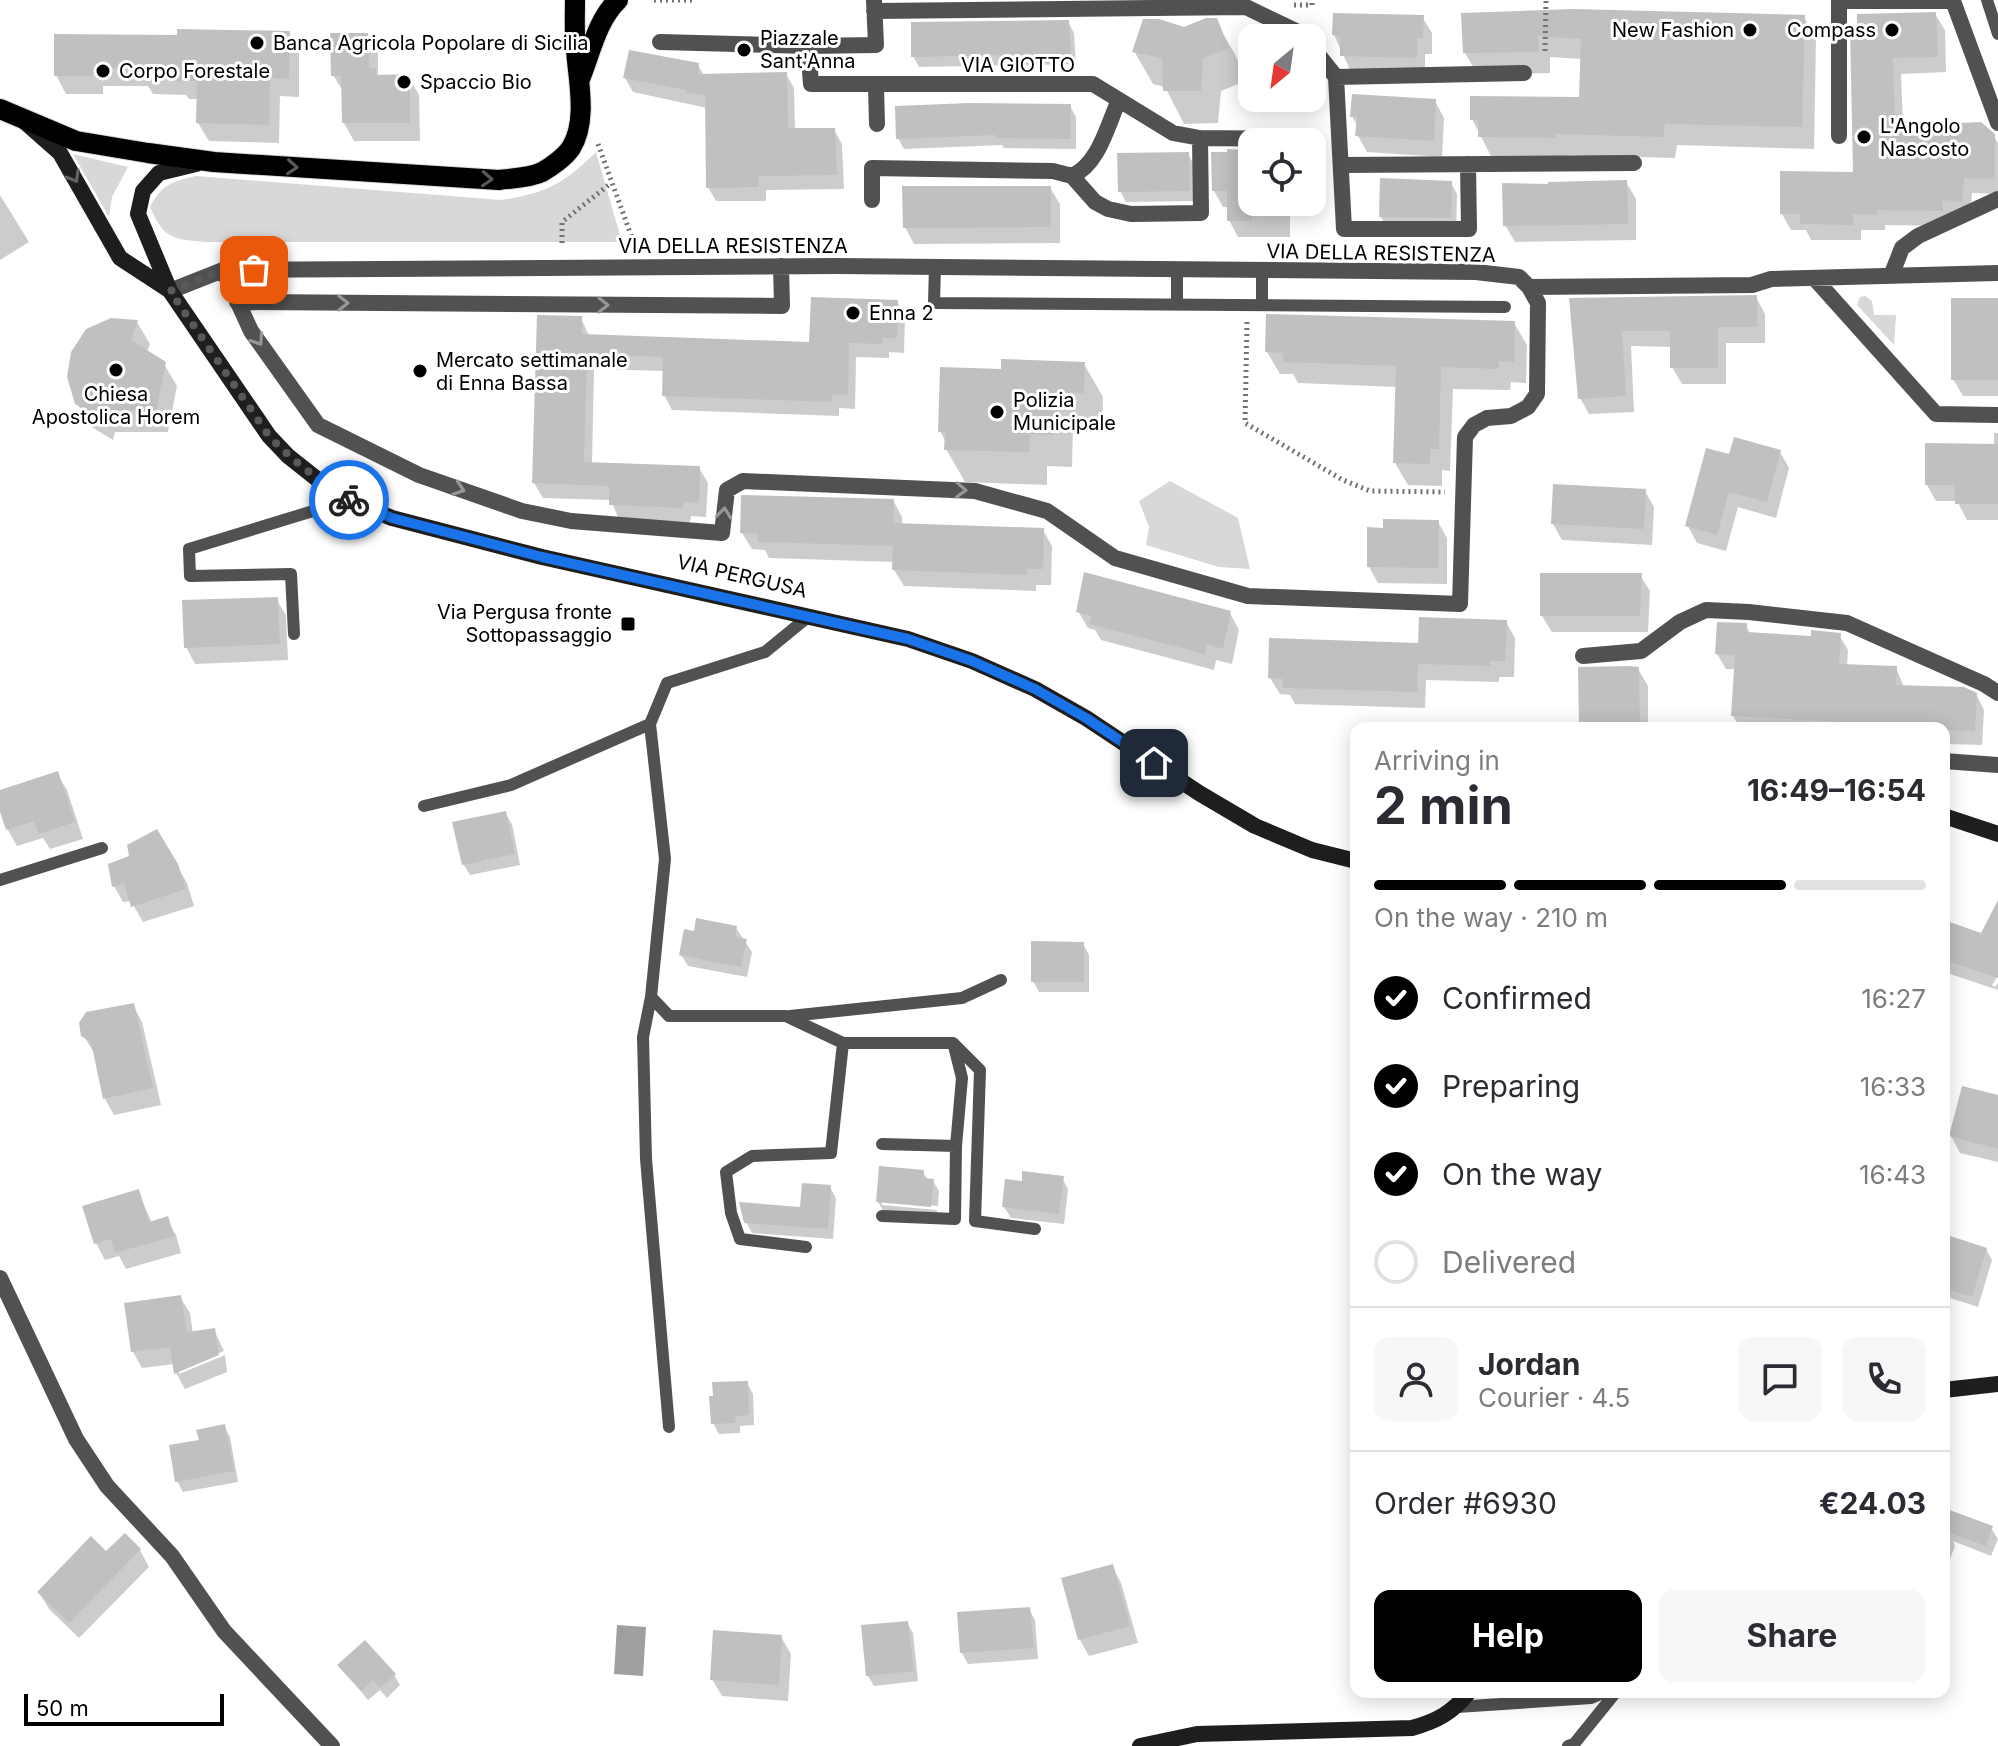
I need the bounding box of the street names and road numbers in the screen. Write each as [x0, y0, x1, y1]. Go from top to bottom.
street label: VIA GIOTTO [961, 53, 1075, 77]
street label: VIA DELLA RESISTENZA [618, 234, 848, 258]
street label: VIA DELLA RESISTENZA [1266, 239, 1496, 267]
street label: VIA PERGUSA [675, 549, 810, 603]

